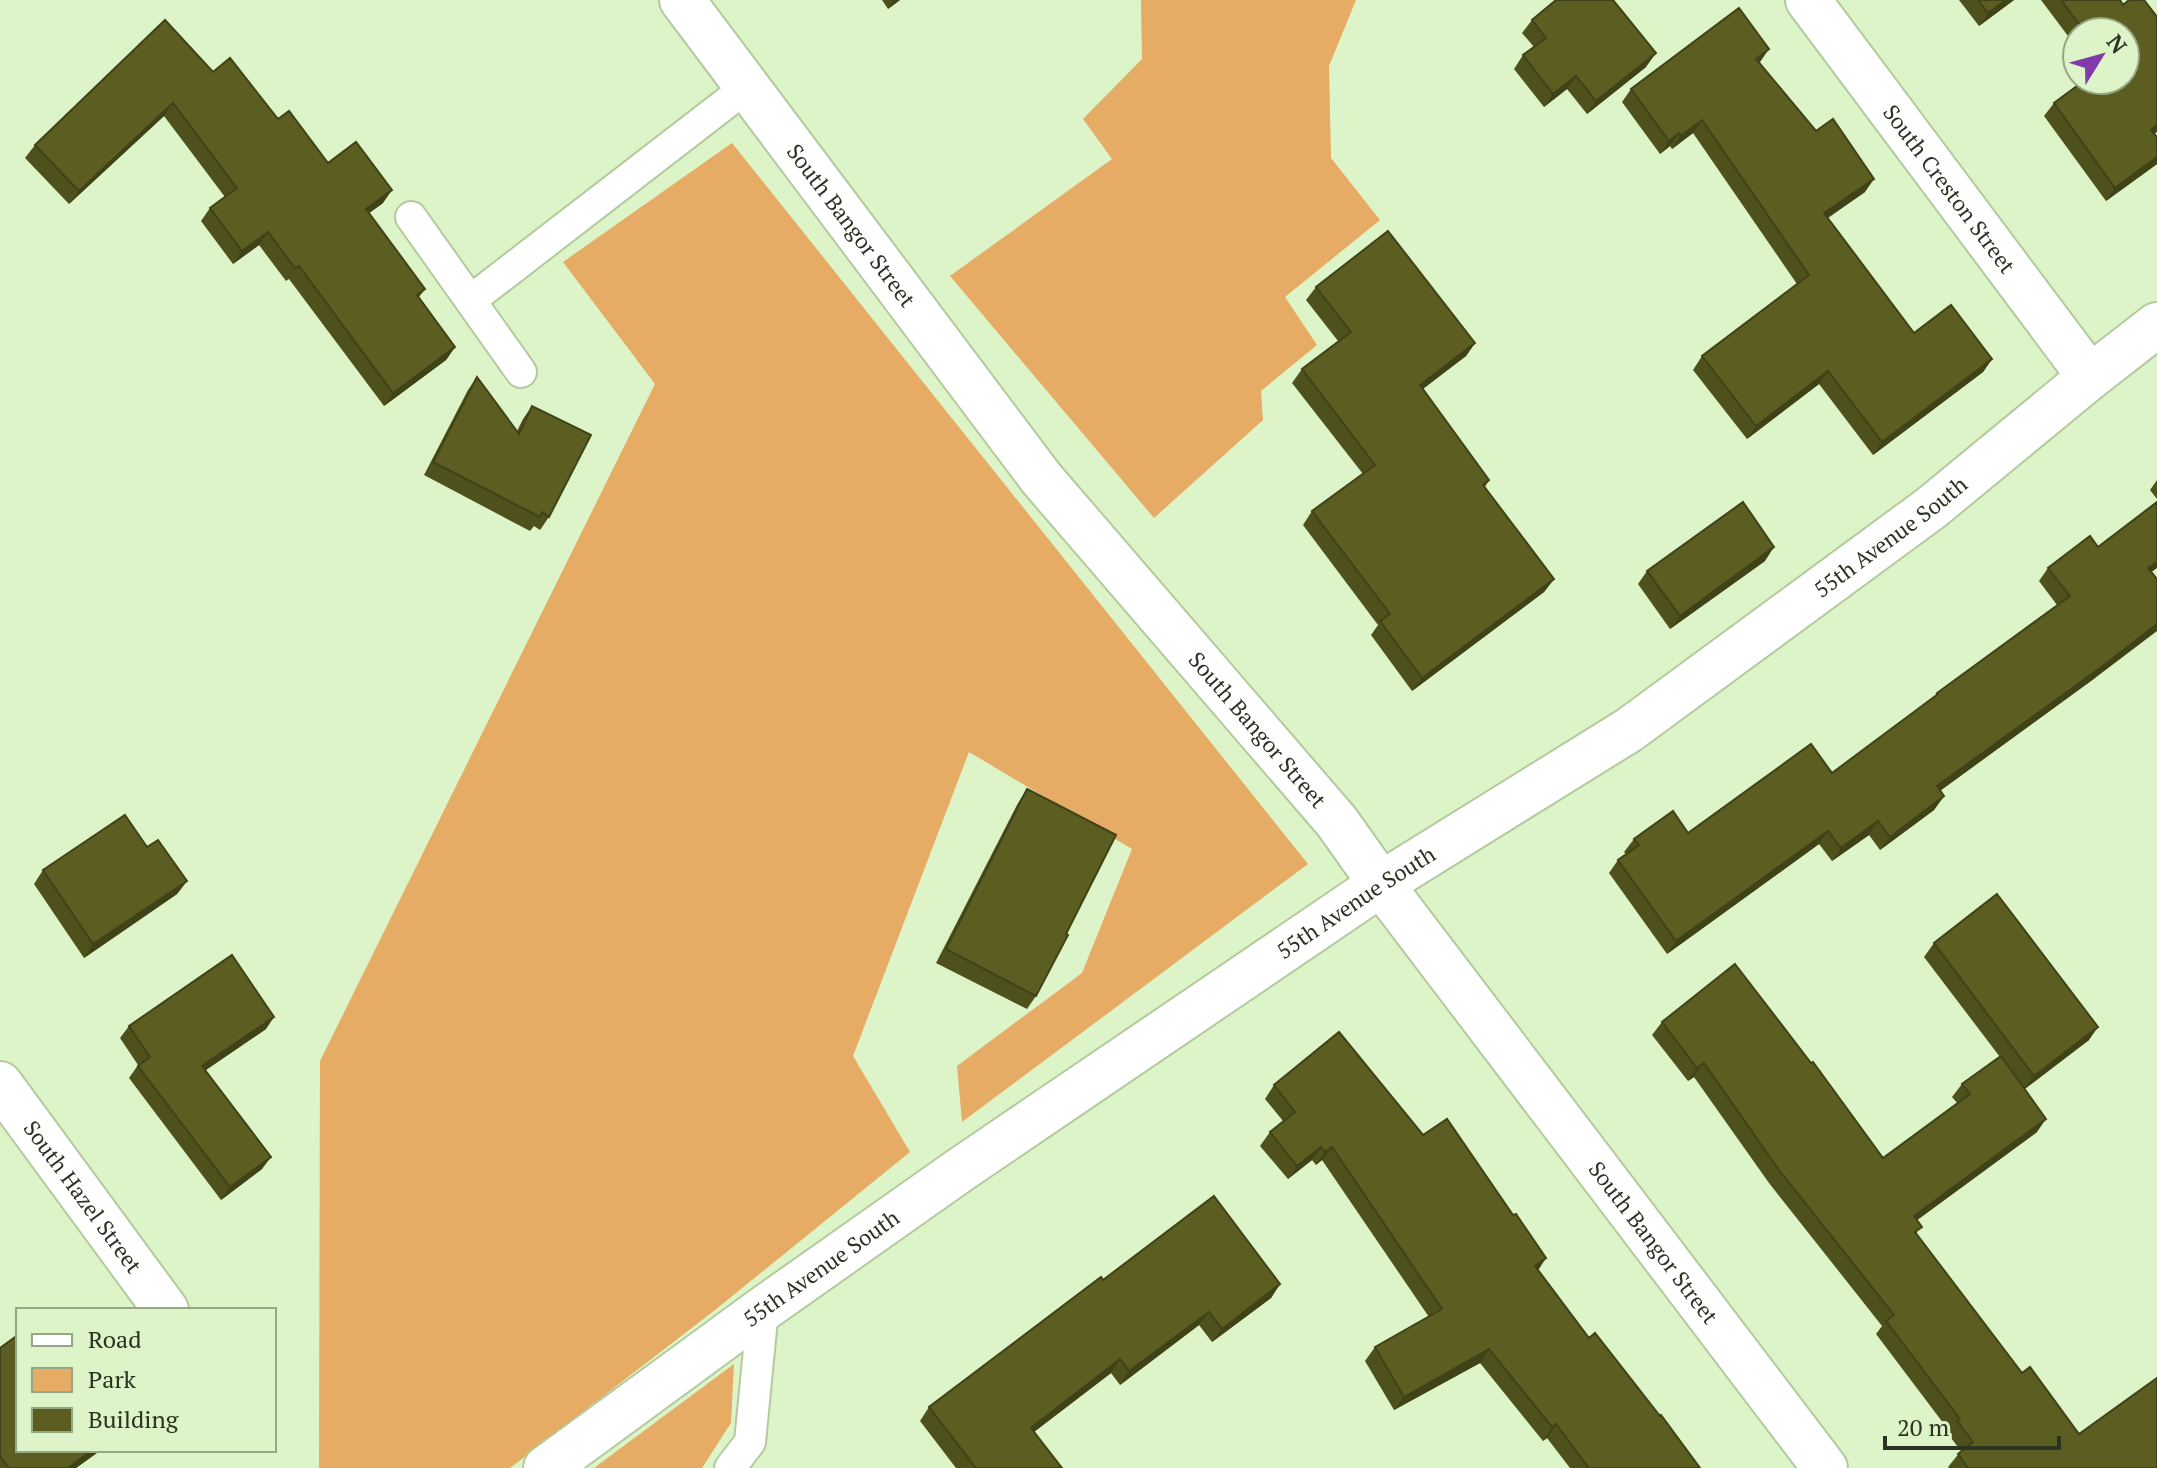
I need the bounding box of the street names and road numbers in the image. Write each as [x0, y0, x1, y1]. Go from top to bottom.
street label: South Creston Street [1877, 98, 2022, 279]
street label: South Bangor Street [781, 138, 923, 313]
street label: 55th Avenue South [1808, 469, 1973, 603]
street label: South Bangor Street [1183, 645, 1333, 814]
street label: 55th Avenue South [1270, 839, 1440, 965]
street label: South Hazel Street [18, 1114, 149, 1279]
street label: South Bangor Street [1583, 1155, 1725, 1329]
street label: 55th Avenue South [737, 1203, 905, 1333]

